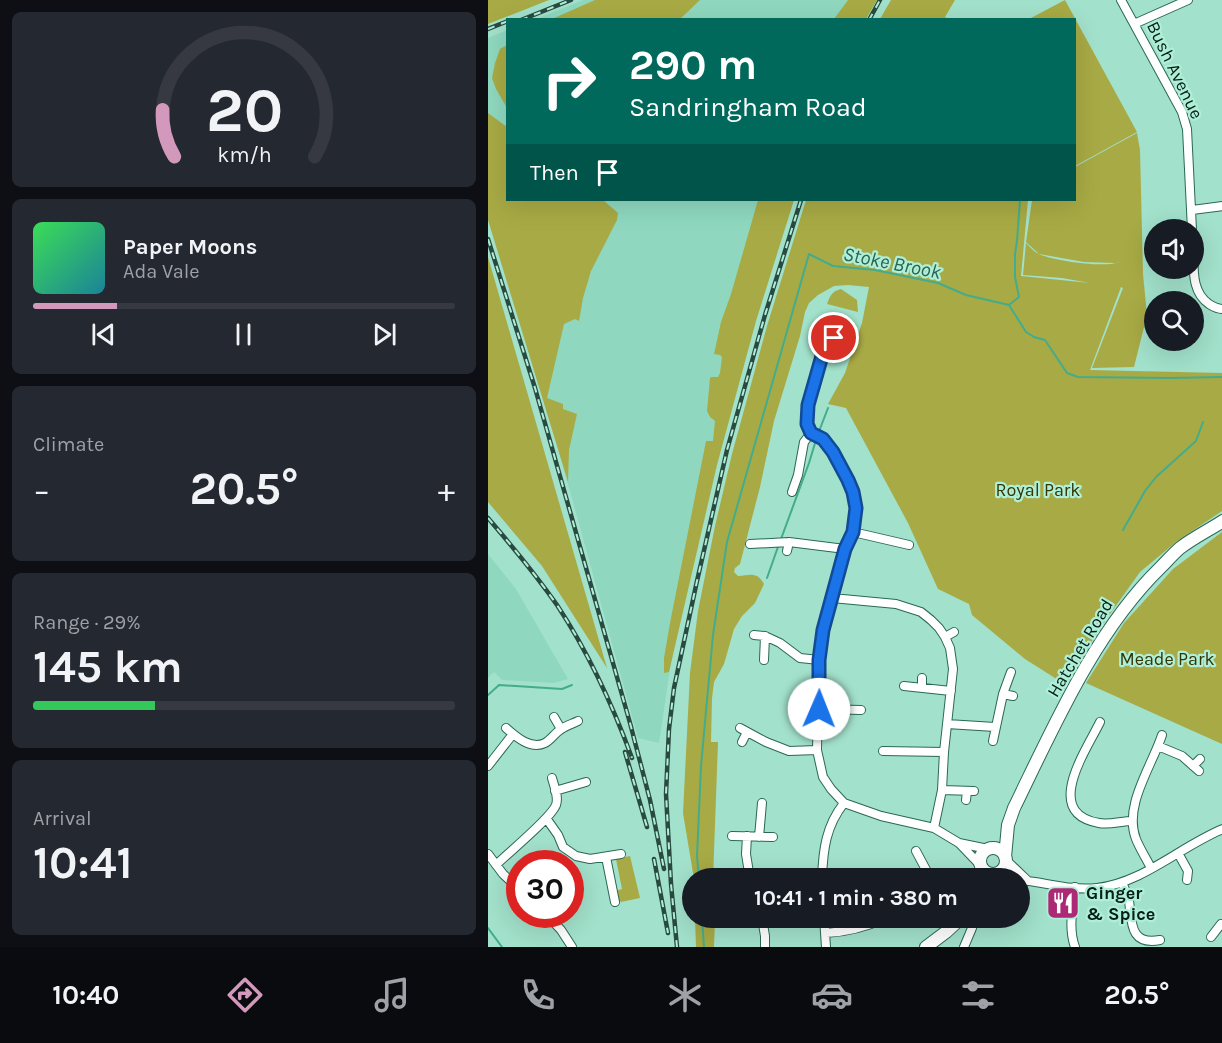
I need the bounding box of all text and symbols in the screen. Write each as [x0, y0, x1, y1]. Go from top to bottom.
street label: Bush Avenue [1142, 18, 1208, 122]
text: 290 m [629, 40, 757, 90]
icon: right [530, 42, 608, 120]
text: 20 [205, 74, 283, 147]
text: Sandringham Road [629, 91, 867, 123]
text: km/h [217, 142, 271, 167]
icon: arrive [591, 156, 624, 189]
text: Then [530, 160, 579, 186]
map controls [1144, 219, 1204, 351]
button: sound [1144, 219, 1204, 279]
text: Paper Moons [123, 234, 257, 260]
water label: Stoke Brook [841, 242, 944, 284]
text: Ada Vale [123, 260, 200, 283]
button: search [1144, 291, 1204, 351]
pin [808, 312, 859, 363]
icon: previous [87, 318, 120, 351]
icon: pause [227, 318, 260, 351]
icon: next [368, 318, 401, 351]
icon: arrive [817, 321, 850, 354]
text: Climate [33, 433, 104, 456]
text: 20.5° [189, 463, 299, 515]
text: − [33, 471, 50, 509]
text: + [438, 471, 455, 509]
park label: Royal Park [996, 479, 1081, 501]
street label: Hatchet Road [1042, 595, 1118, 701]
text: Range · 29% [33, 611, 141, 634]
text: 145 km [33, 641, 183, 693]
park label: Meade Park [1119, 648, 1215, 670]
position arrow [787, 677, 851, 741]
text: Arrival [33, 807, 92, 830]
text: 10:41 [33, 837, 132, 889]
speed limit sign: 30 [506, 850, 584, 928]
place label: Ginger & Spice [1086, 882, 1155, 925]
text: 10:41 · 1 min · 380 m [754, 885, 958, 911]
restaurant icon: Ginger & Spice [1045, 885, 1081, 921]
icon: directions [224, 974, 266, 1016]
icon: music [371, 974, 413, 1016]
icon: phone [517, 974, 559, 1016]
icon: climate [664, 974, 706, 1016]
icon: car [811, 974, 853, 1016]
icon: filters [957, 974, 999, 1016]
text: 10:40 [52, 979, 119, 1011]
text: 20.5° [1104, 979, 1170, 1011]

